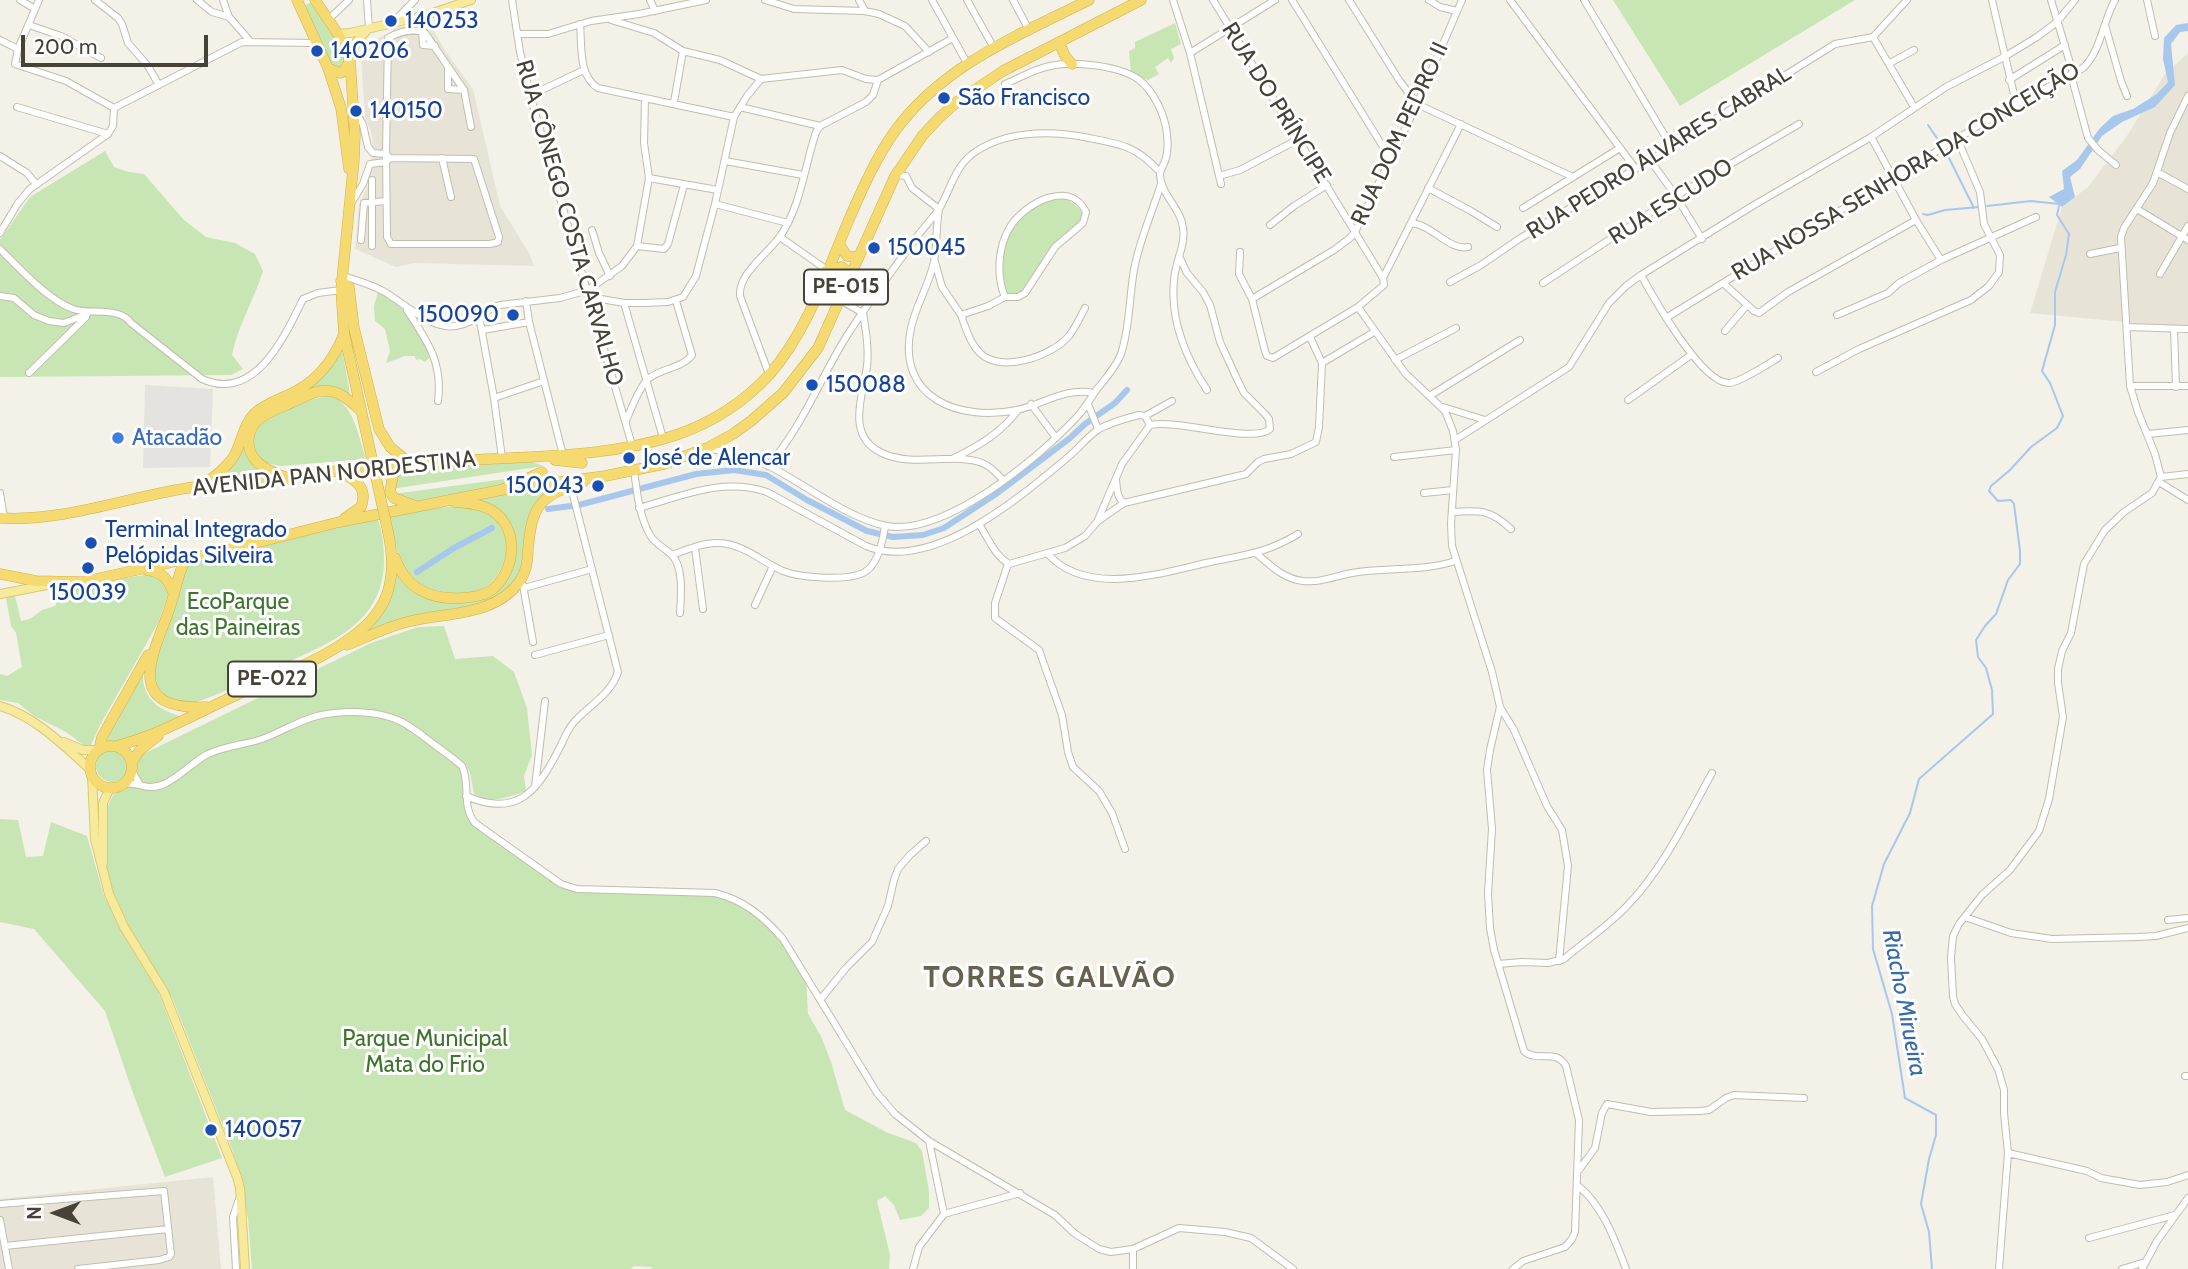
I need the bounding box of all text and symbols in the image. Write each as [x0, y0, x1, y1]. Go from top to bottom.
place label: 140253 [405, 7, 479, 35]
marker: 140253 [383, 13, 399, 29]
street label: RUA DO PRÍNCIPE [1216, 18, 1336, 188]
scale bar [24, 21, 212, 65]
text: 200 m [34, 34, 97, 59]
place label: 140206 [331, 37, 409, 65]
street label: RUA DOM PEDRO II [1345, 38, 1455, 230]
marker: 140206 [309, 43, 325, 59]
street label: RUA CÔNEGO COSTA CARVALHO [509, 57, 629, 389]
street label: RUA NOSSA SENHORA DA CONCEIÇÃO [1727, 57, 2085, 287]
street label: RUA PEDRO ÁLVARES CABRAL [1522, 60, 1796, 246]
place label: São Francisco [958, 84, 1090, 112]
marker: São Francisco [936, 90, 952, 106]
place label: 140150 [370, 97, 443, 125]
marker: 140150 [348, 103, 364, 119]
street label: RUA ESCUDO [1604, 153, 1738, 251]
place label: 150045 [888, 234, 966, 262]
marker: 150045 [866, 240, 882, 256]
road number: PE-015 [804, 270, 888, 304]
place label: 150090 [418, 301, 499, 329]
marker: 150090 [505, 307, 521, 323]
place label: 150088 [826, 371, 906, 399]
marker: 150088 [804, 377, 820, 393]
place label: Atacadão [132, 424, 222, 452]
marker: Atacadão [110, 430, 126, 446]
place label: José de Alencar [643, 444, 790, 472]
street label: AVENIDA PAN NORDESTINA [191, 445, 477, 503]
marker: José de Alencar [621, 450, 637, 466]
place label: 150043 [506, 472, 584, 500]
marker: 150043 [590, 478, 606, 494]
place label: Terminal Integrado Pelópidas Silveira [105, 516, 287, 570]
marker: Terminal Integrado Pelópidas Silveira [83, 535, 99, 551]
marker: 150039 [80, 560, 96, 576]
place label: 150039 [49, 579, 127, 607]
park label: EcoParque das Paineiras [176, 588, 300, 642]
road number: PE-022 [228, 662, 316, 696]
water label: Riacho Mirueira [1876, 927, 1932, 1079]
district label: TORRES GALVÃO [925, 960, 1175, 996]
park label: Parque Municipal Mata do Frio [342, 1025, 508, 1079]
place label: 140057 [225, 1116, 302, 1144]
marker: 140057 [203, 1122, 219, 1138]
north arrow [21, 1178, 91, 1248]
text: N [23, 1206, 46, 1220]

